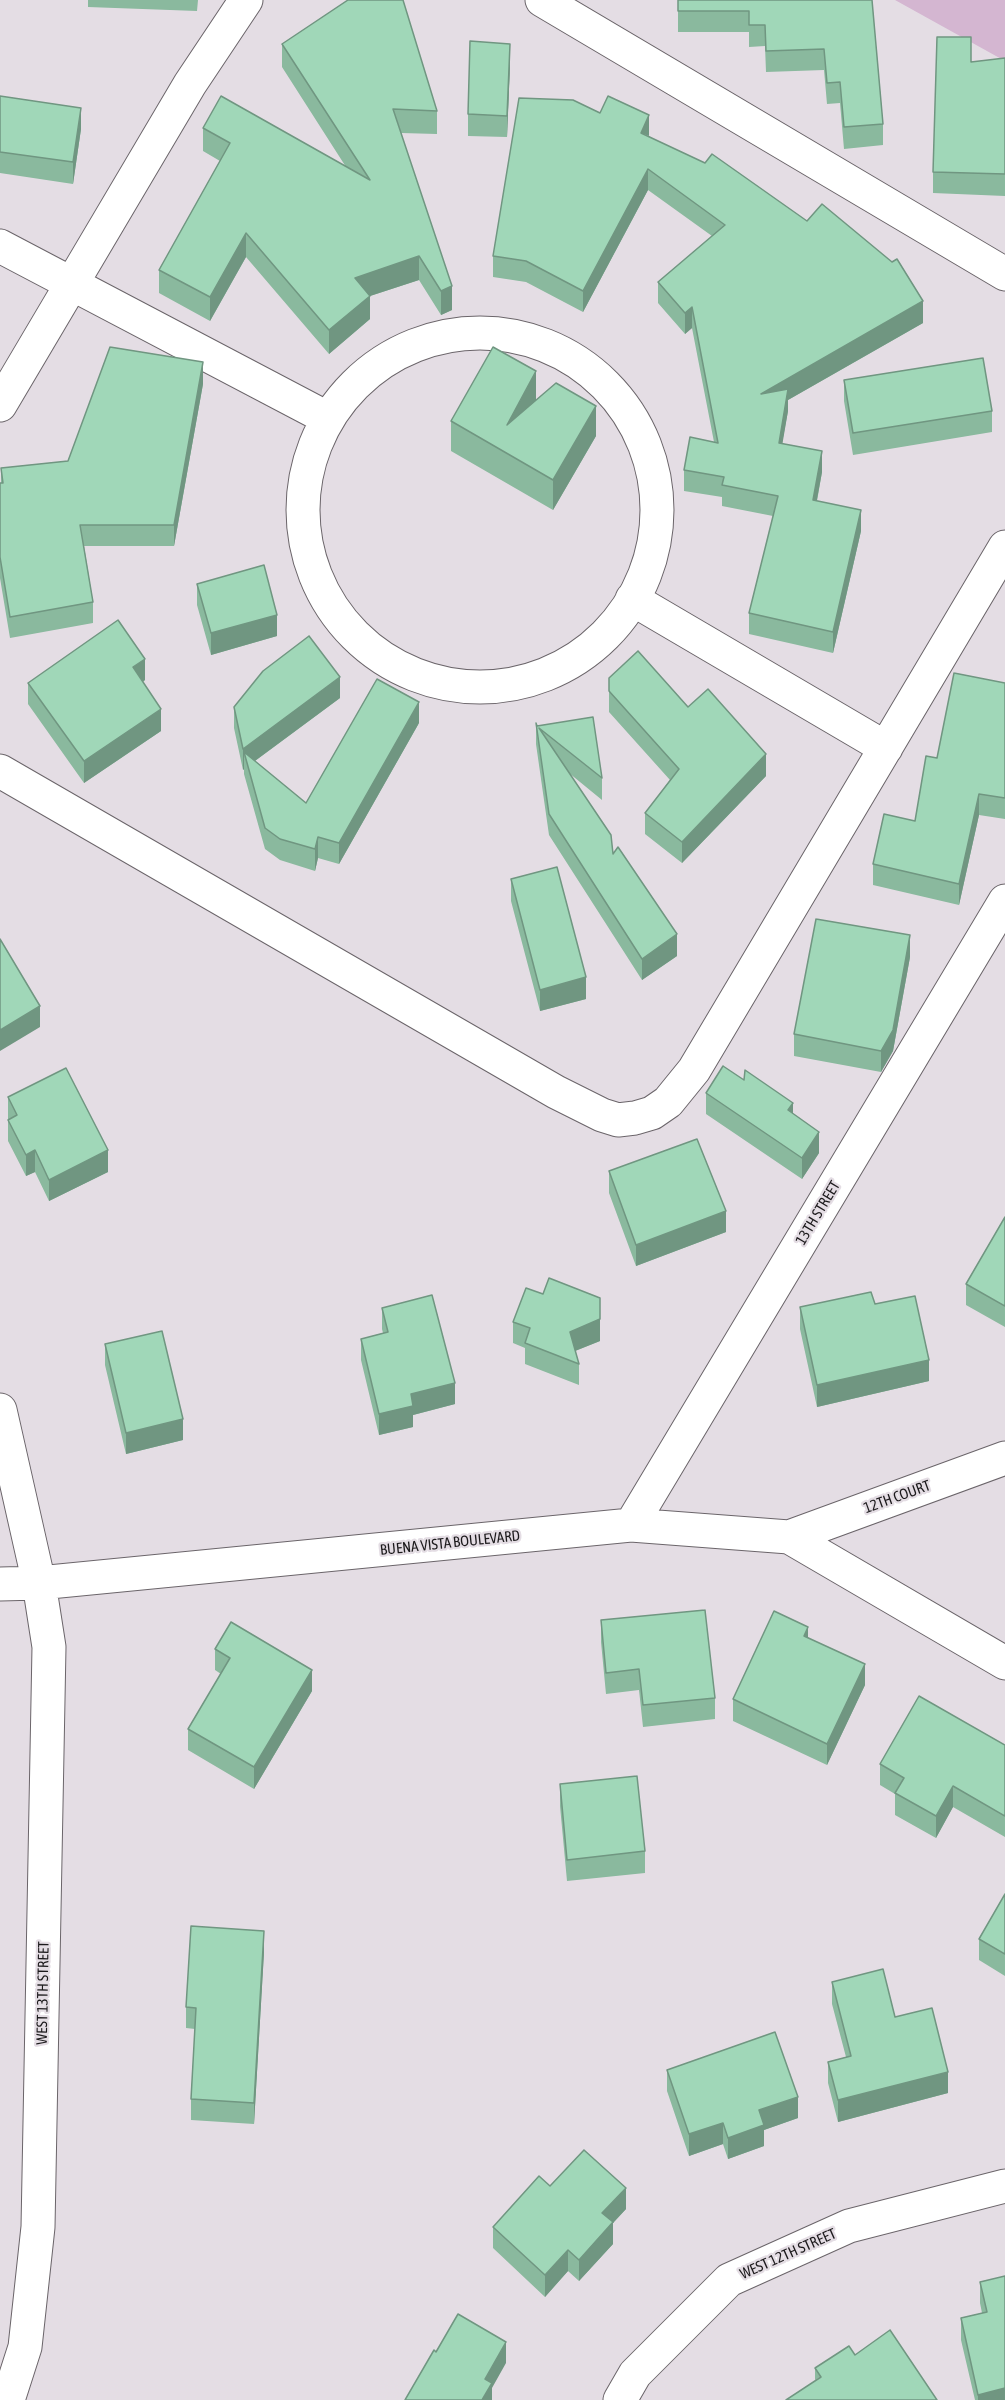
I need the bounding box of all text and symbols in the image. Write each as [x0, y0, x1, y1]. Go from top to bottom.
street label: 13TH STREET [792, 1178, 844, 1248]
street label: 12TH COURT [861, 1477, 933, 1517]
street label: BUENA VISTA BOULEVARD [379, 1527, 521, 1559]
street label: WEST 13TH STREET [33, 1941, 53, 2045]
street label: WEST 12TH STREET [737, 2225, 839, 2283]

